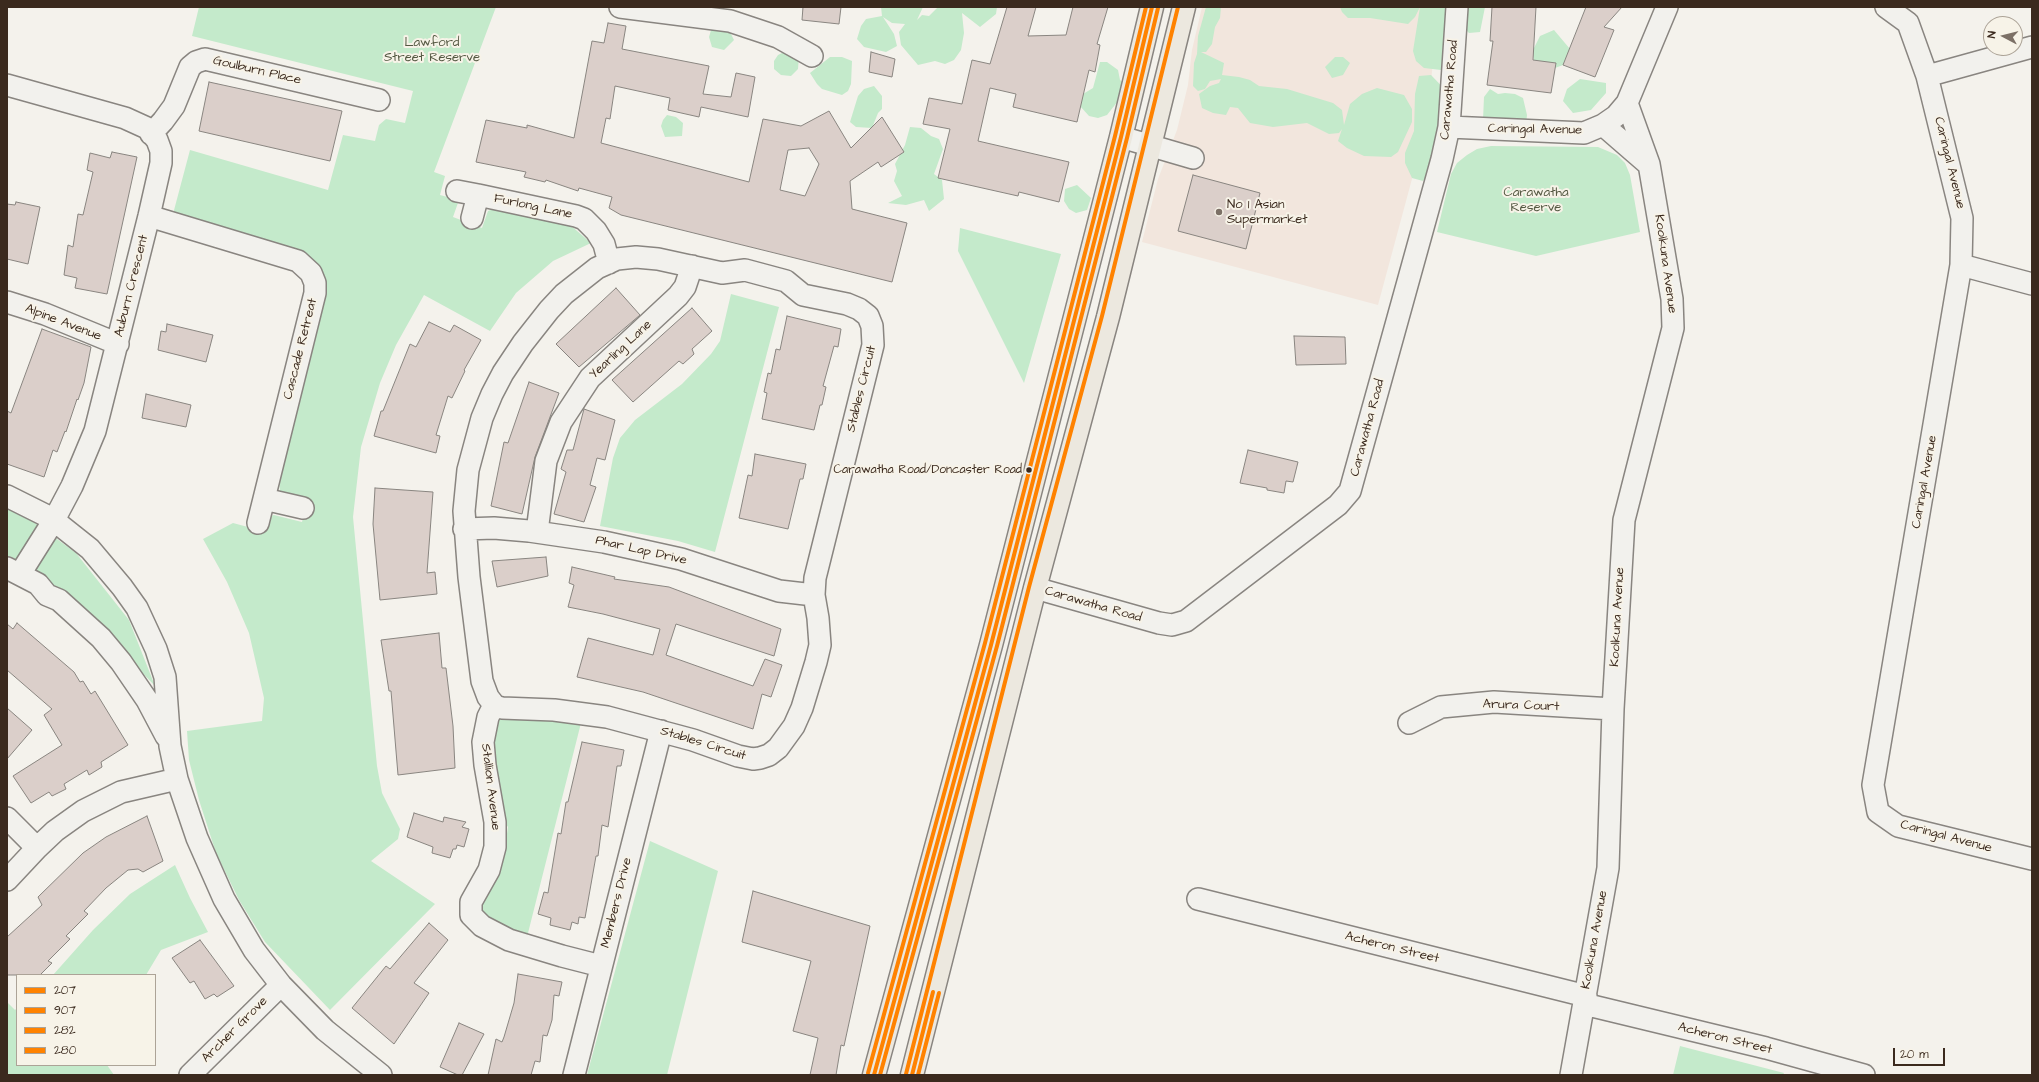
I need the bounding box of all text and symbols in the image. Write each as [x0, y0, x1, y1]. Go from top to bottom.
north arrow [1983, 16, 2023, 56]
text: N [1984, 30, 1999, 39]
park label: Lawford Street Reserve [384, 35, 480, 66]
street label: Carawatha Road [1438, 39, 1462, 141]
street label: Goulburn Place [211, 53, 303, 89]
street label: Caringal Avenue [1930, 115, 1968, 211]
street label: Caringal Avenue [1488, 121, 1582, 139]
park label: Carawatha Reserve [1503, 185, 1569, 216]
street label: Furlong Lane [492, 191, 574, 223]
place label: No 1 Asian Supermarket [1227, 197, 1308, 228]
marker: No 1 Asian Supermarket [1214, 207, 1224, 217]
street label: Koolkuna Avenue [1650, 214, 1680, 314]
street label: Auburn Crescent [112, 233, 152, 339]
street label: Cascade Retreat [281, 297, 321, 401]
street label: Alpine Avenue [23, 301, 103, 345]
street label: Yearling Lane [587, 317, 655, 383]
street label: Stables Circuit [844, 344, 880, 434]
street label: Carawatha Road [1348, 378, 1388, 478]
street label: Caringal Avenue [1909, 434, 1941, 530]
place label: Carawatha Road/Doncaster Road [834, 463, 1022, 477]
marker: Carawatha Road/Doncaster Road [1024, 465, 1034, 475]
street label: Phar Lap Drive [594, 533, 688, 569]
street label: Koolkuna Avenue [1608, 567, 1628, 667]
street label: Carawatha Road [1043, 584, 1143, 626]
street label: Arura Court [1482, 697, 1560, 715]
street label: Stables Circuit [658, 724, 748, 764]
street label: Stallion Avenue [477, 743, 503, 831]
street label: Caringal Avenue [1898, 817, 1994, 857]
street label: Members Drive [598, 856, 636, 950]
street label: Koolkuna Avenue [1579, 890, 1611, 990]
street label: Acheron Street [1343, 929, 1441, 967]
legend [16, 974, 156, 1066]
text: 207 [54, 982, 76, 999]
street label: Archer Grove [199, 994, 271, 1066]
text: 907 [54, 1002, 76, 1019]
street label: Acheron Street [1676, 1020, 1774, 1058]
text: 282 [54, 1022, 76, 1039]
scale bar [1895, 1040, 1947, 1066]
text: 280 [54, 1042, 76, 1059]
text: 20 m [1900, 1046, 1929, 1063]

